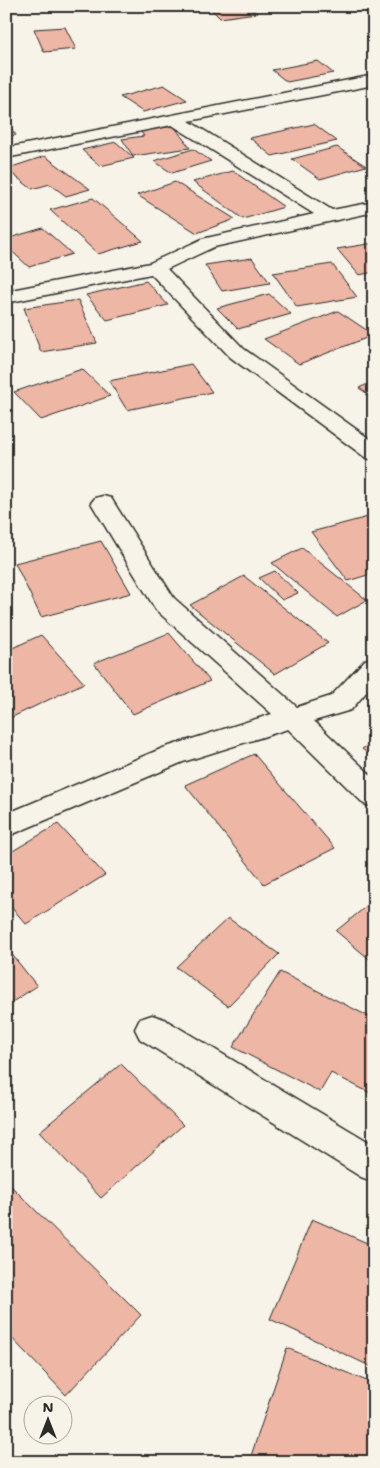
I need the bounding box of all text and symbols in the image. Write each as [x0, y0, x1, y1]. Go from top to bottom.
north arrow [22, 1396, 72, 1446]
text: N [42, 1398, 54, 1416]

